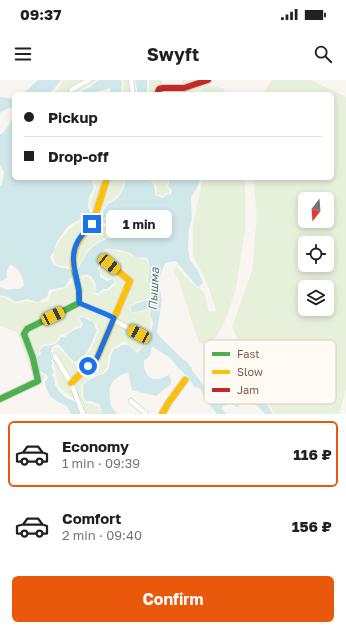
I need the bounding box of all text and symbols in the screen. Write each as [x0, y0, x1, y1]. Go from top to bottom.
text: 09:37 [20, 5, 61, 23]
icon: menu [12, 43, 34, 65]
text: Swyft [147, 43, 199, 65]
icon: search [312, 43, 334, 65]
text: Pickup [48, 108, 98, 126]
text: Drop-off [48, 147, 108, 165]
north arrow [298, 192, 334, 228]
map controls [298, 192, 334, 316]
callout: 1 min [106, 210, 172, 238]
route end [83, 215, 101, 233]
text: 1 min [123, 216, 155, 232]
button: locate [298, 236, 334, 272]
car [96, 252, 122, 276]
water label: Пышма [145, 266, 162, 311]
button: layers [298, 280, 334, 316]
car [40, 305, 66, 327]
car [126, 323, 152, 345]
legend [204, 340, 336, 404]
text: Fast [237, 347, 260, 360]
route start [79, 357, 97, 375]
text: Slow [237, 365, 263, 378]
text: Jam [237, 383, 259, 396]
icon: car [14, 436, 50, 472]
text: Economy [62, 437, 129, 455]
text: 116 ₽ [293, 445, 332, 463]
text: 1 min · 09:39 [62, 455, 140, 471]
icon: car [14, 508, 50, 544]
text: Comfort [62, 509, 121, 527]
text: 156 ₽ [292, 517, 332, 535]
text: 2 min · 09:40 [62, 527, 142, 543]
button: Confirm [12, 576, 334, 622]

